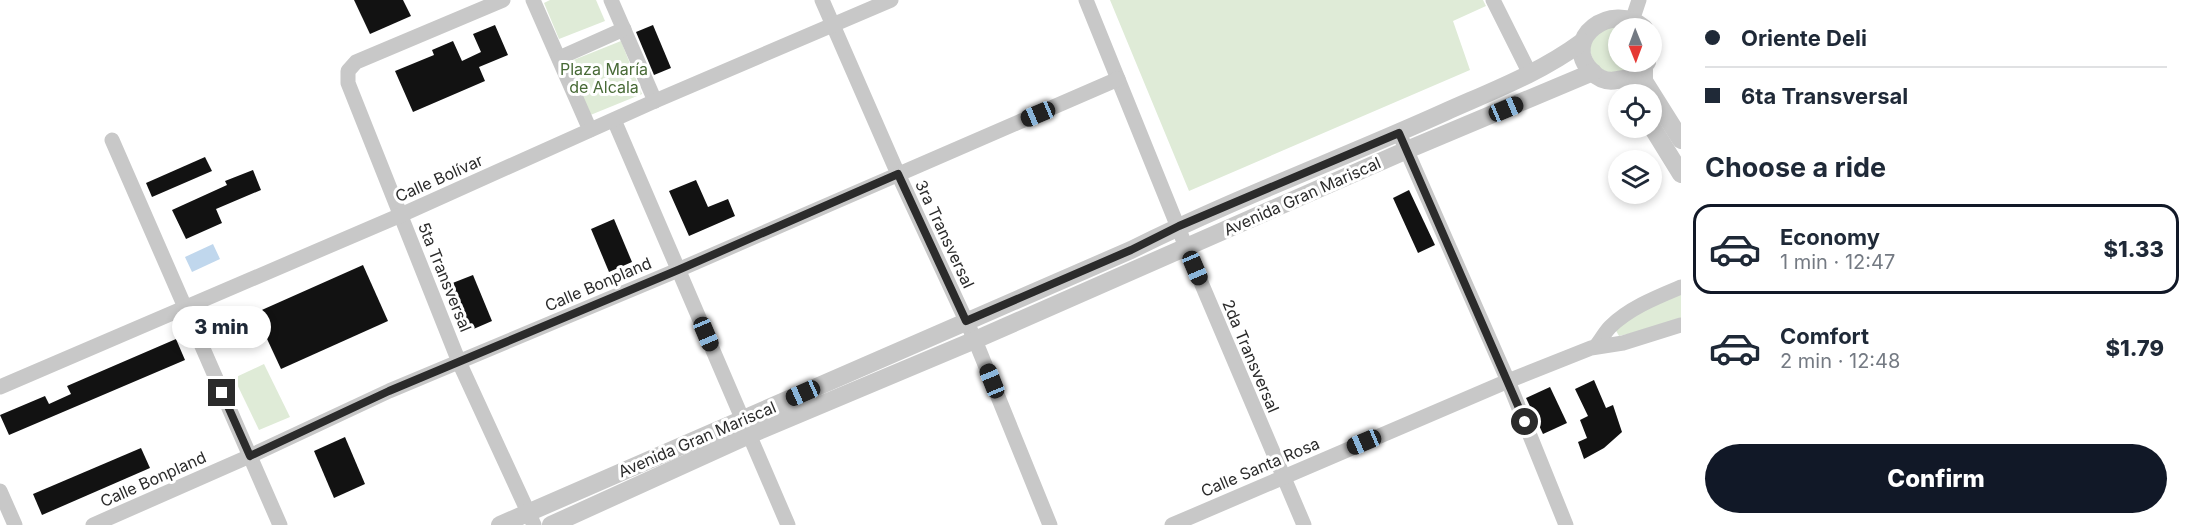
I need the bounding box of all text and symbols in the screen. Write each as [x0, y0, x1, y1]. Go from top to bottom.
north arrow [1608, 18, 1662, 72]
map controls [1608, 18, 1662, 204]
text: Oriente Deli [1741, 25, 1867, 51]
park label: Plaza María de Alcala [560, 59, 648, 97]
text: 6ta Transversal [1741, 83, 1908, 109]
button: locate [1608, 84, 1662, 138]
car [1486, 94, 1526, 124]
car [1018, 99, 1058, 129]
street label: Calle Bolívar [392, 150, 486, 206]
button: layers [1608, 150, 1662, 204]
text: Choose a ride [1705, 151, 1886, 184]
street label: Avenida Gran Mariscal [1220, 152, 1384, 240]
street label: 3ra Transversal [911, 177, 979, 291]
street label: 5ta Transversal [414, 219, 476, 335]
icon: car [1708, 222, 1762, 276]
text: Economy [1780, 224, 1880, 250]
text: $1.33 [2104, 236, 2164, 262]
car [1180, 248, 1210, 288]
text: 1 min · 12:47 [1780, 250, 1895, 274]
street label: Calle Bonpland [542, 253, 654, 315]
street label: 2da Transversal [1218, 297, 1284, 415]
callout: 3 min [172, 306, 272, 348]
car [691, 314, 721, 354]
text: 3 min [194, 315, 249, 339]
icon: car [1708, 321, 1762, 375]
text: Comfort [1780, 323, 1869, 349]
text: $1.79 [2105, 335, 2164, 361]
text: 2 min · 12:48 [1780, 349, 1900, 373]
car [977, 361, 1007, 401]
car [783, 377, 823, 409]
route end [208, 379, 235, 406]
street label: Avenida Gran Mariscal [615, 397, 779, 481]
route start [1511, 408, 1538, 435]
car [1344, 427, 1384, 457]
street label: Calle Santa Rosa [1198, 433, 1322, 501]
button: Confirm [1705, 444, 2167, 513]
street label: Calle Bonpland [97, 447, 209, 511]

